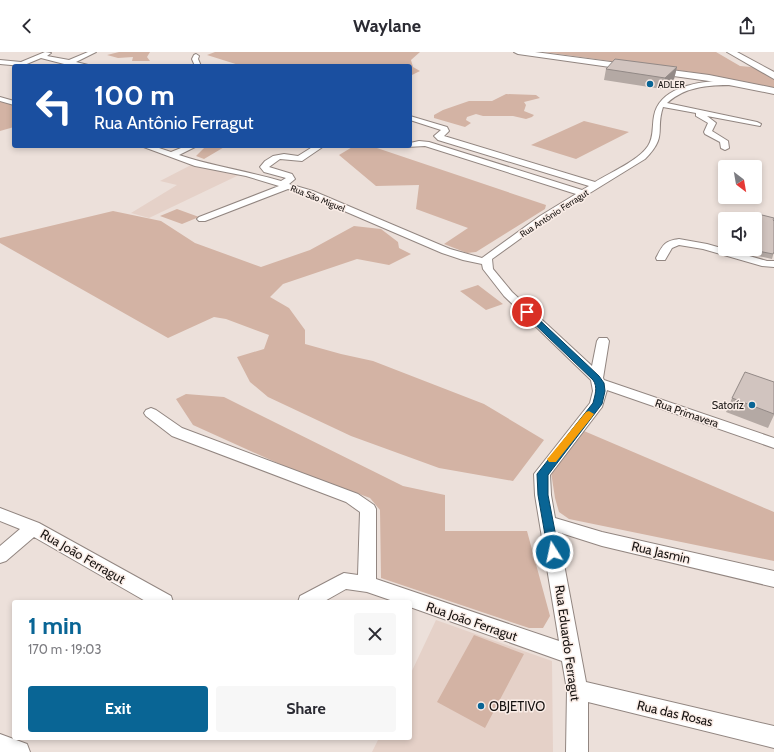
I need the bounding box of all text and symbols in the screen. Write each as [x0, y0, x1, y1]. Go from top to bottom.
icon: back [16, 15, 38, 37]
text: Waylane [353, 15, 421, 37]
icon: share [736, 15, 758, 37]
text: 100 m [94, 78, 175, 112]
marker: ADLER [645, 79, 655, 89]
place label: ADLER [658, 79, 686, 90]
icon: left [28, 80, 80, 132]
text: Rua Antônio Ferragut [94, 112, 254, 134]
north arrow [718, 160, 762, 204]
map controls [718, 160, 762, 256]
street label: Rua São Miguel [289, 182, 348, 214]
street label: Rua Antônio Ferragut [518, 187, 590, 239]
button: sound [718, 212, 762, 256]
pin [510, 295, 544, 329]
icon: arrive [516, 301, 538, 323]
street label: Rua Primavera [653, 396, 721, 431]
place label: Satoríz [712, 398, 744, 412]
marker: Satoríz [747, 400, 757, 410]
street label: Rua João Ferragut [38, 525, 129, 587]
position arrow [532, 531, 574, 573]
street label: Rua Jasmin [630, 537, 692, 567]
street label: Rua Eduardo Ferragut [552, 584, 584, 703]
street label: Rua João Ferragut [424, 598, 520, 644]
text: 1 min [28, 611, 82, 640]
button: close [354, 613, 396, 655]
text: 170 m · 19:03 [28, 641, 101, 657]
button: Exit [28, 686, 208, 732]
button: Share [216, 686, 396, 732]
street label: Rua das Rosas [636, 697, 715, 730]
place label: OBJETIVO [489, 698, 545, 714]
marker: OBJETIVO [476, 701, 486, 711]

